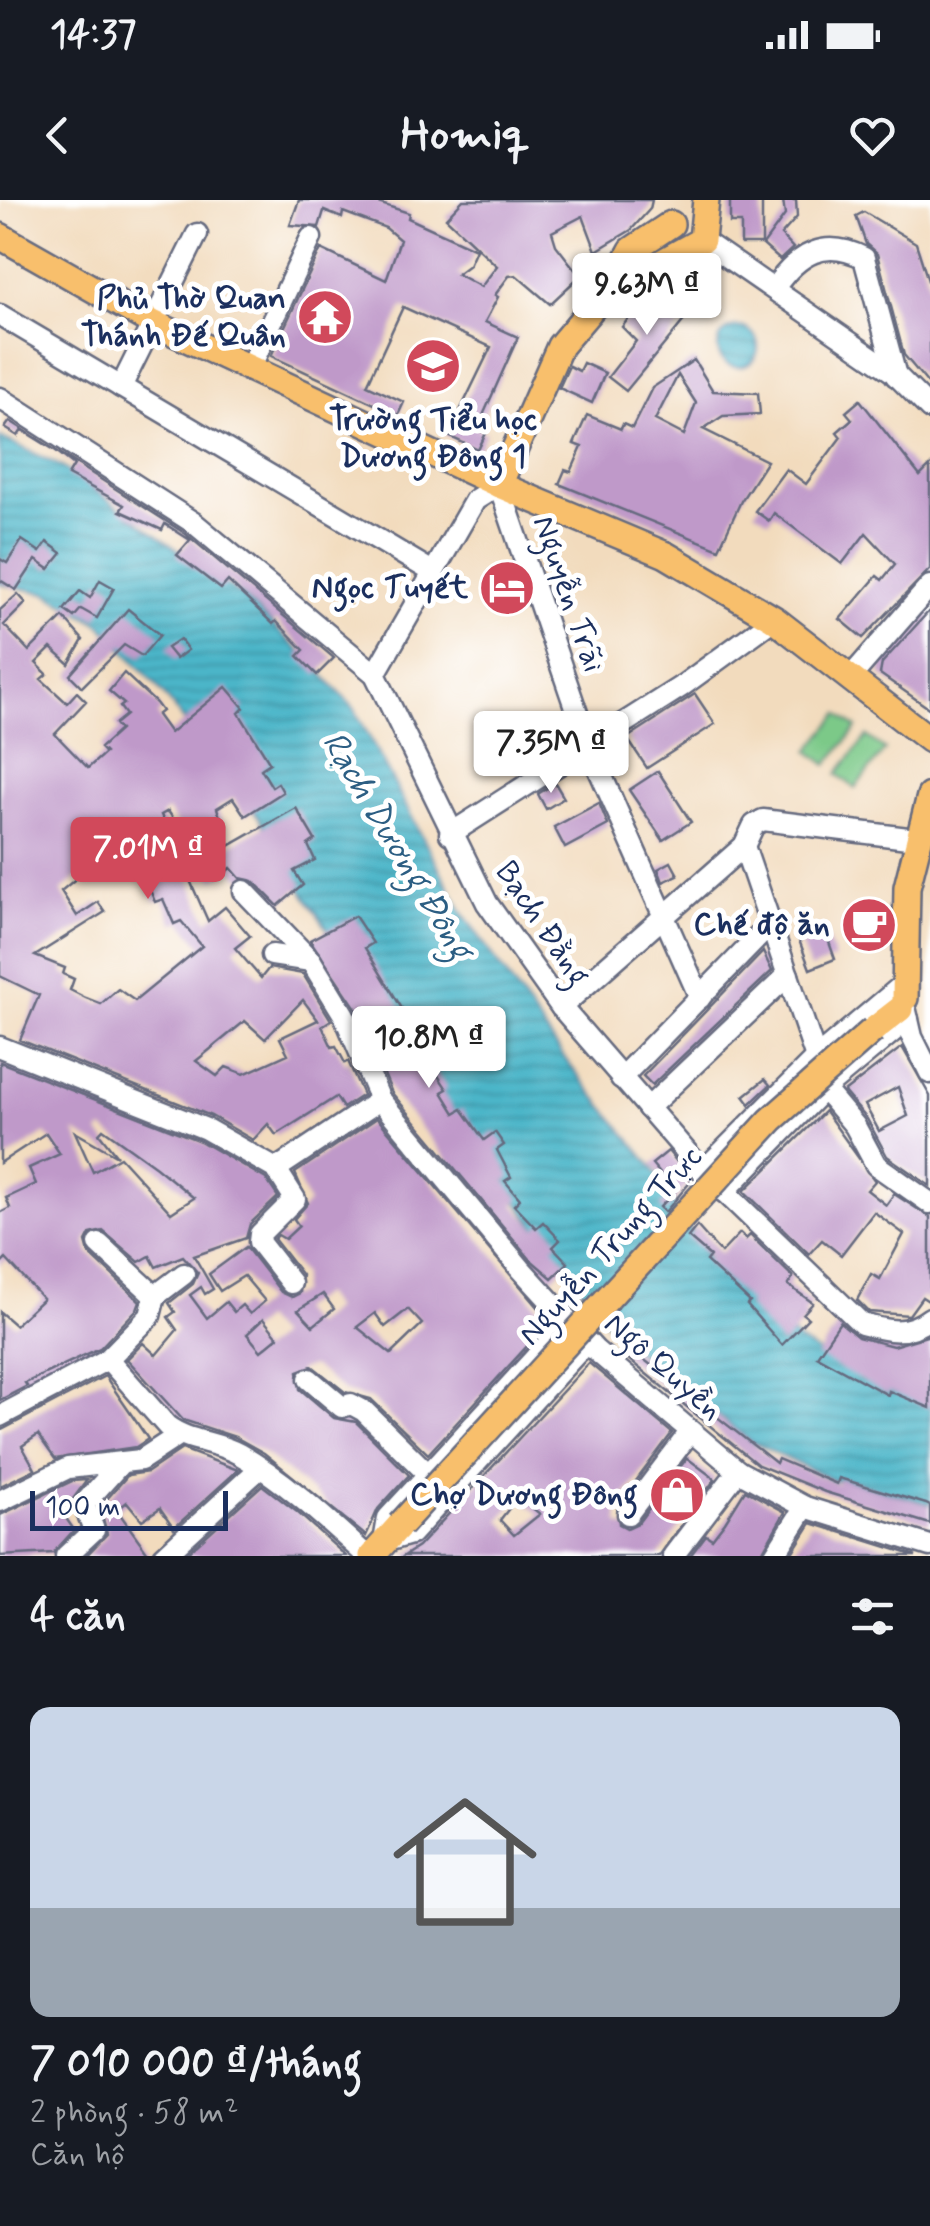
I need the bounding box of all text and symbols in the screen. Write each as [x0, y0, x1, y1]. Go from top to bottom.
text: 14:37 [50, 11, 137, 60]
text: Homiq [401, 106, 529, 165]
icon: back [30, 108, 85, 163]
icon: heart [845, 108, 900, 163]
pin: 9.63M ₫ [555, 253, 739, 338]
text: 9.63M ₫ [594, 264, 700, 306]
place label: Phủ Thờ Quan Thánh Đế Quân [81, 278, 286, 357]
temple icon: Phủ Thờ Quan Thánh Đế Quân [295, 287, 355, 347]
school or university icon: Trường Tiểu học Dương Đông 1 [403, 336, 463, 396]
place label: Trường Tiểu học Dương Đông 1 [329, 399, 537, 482]
street label: Nguyễn Trãi [519, 510, 614, 679]
hotel icon: Ngọc Tuyết [477, 558, 537, 618]
place label: Ngọc Tuyết [312, 567, 469, 613]
pin: 7.35M ₫ [459, 711, 643, 796]
text: 7.35M ₫ [496, 722, 606, 764]
water label: Rạch Dương Đông [307, 723, 485, 974]
pin: 7.01M ₫ [56, 817, 240, 902]
text: 7.01M ₫ [93, 828, 203, 870]
street label: Bạch Đằng [482, 853, 599, 996]
cafe icon: Chế độ ăn [839, 895, 899, 955]
place label: Chế độ ăn [693, 904, 830, 946]
pin: 10.8M ₫ [337, 1006, 521, 1091]
text: 10.8M ₫ [374, 1017, 484, 1059]
street label: Nguyễn Trung Trực [510, 1137, 714, 1357]
street label: Ngô Quyền [593, 1304, 731, 1433]
shop icon: Chợ Dương Đông [647, 1465, 707, 1525]
place label: Chợ Dương Đông [410, 1474, 638, 1520]
scale bar [30, 1486, 228, 1530]
text: 100 m [45, 1490, 120, 1527]
text: 4 căn [30, 1589, 126, 1644]
icon: filters [845, 1589, 900, 1644]
icon: home [375, 1772, 555, 1952]
text: 7 010 000 ₫/tháng [30, 2037, 362, 2092]
text: 2 phòng · 58 m² [30, 2092, 238, 2134]
text: Căn hộ [30, 2134, 126, 2176]

